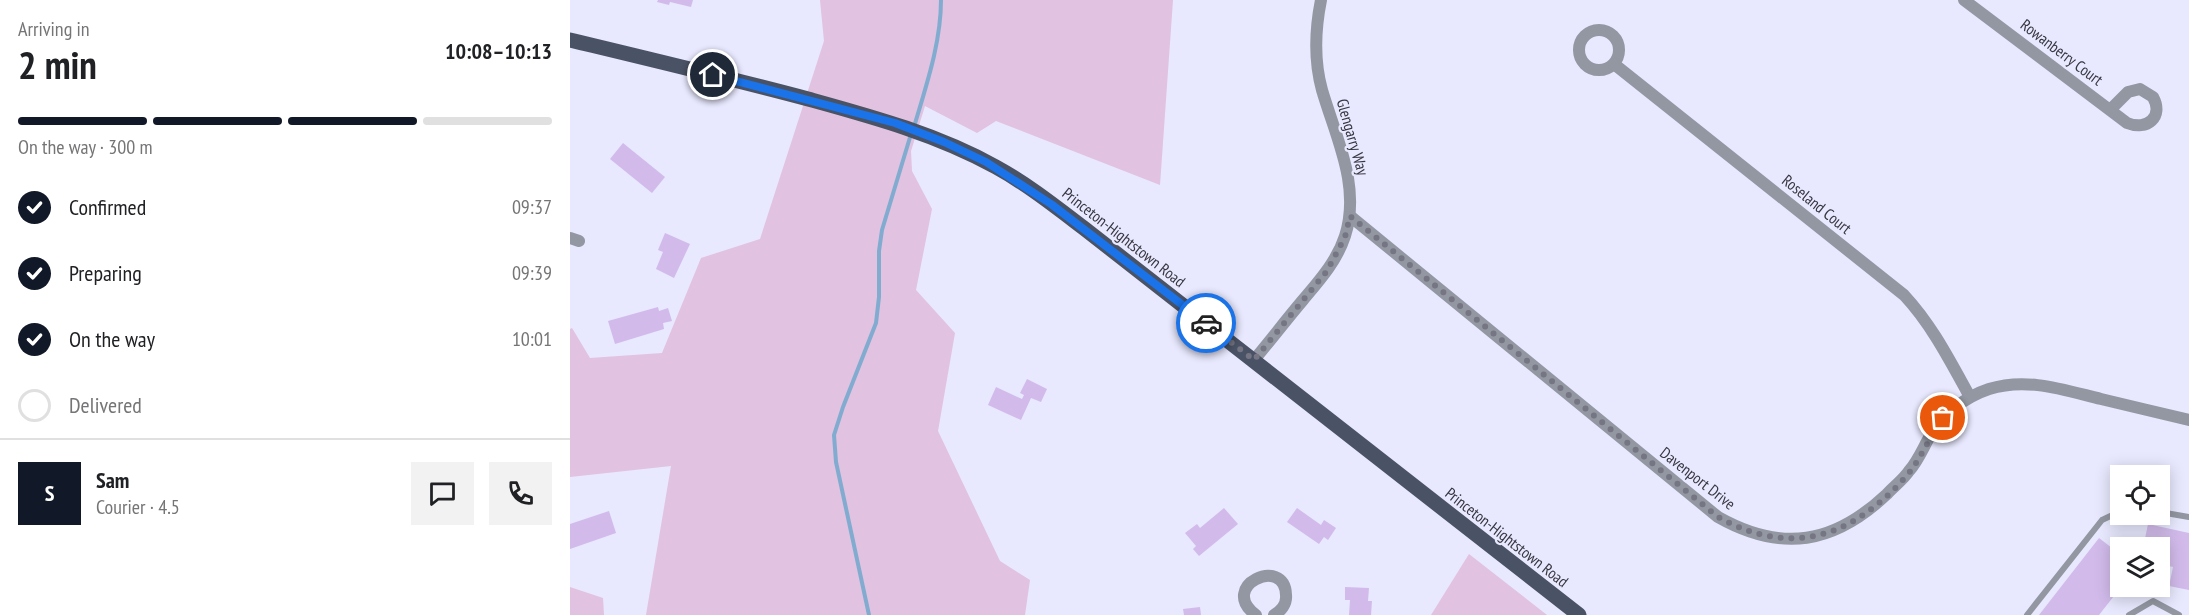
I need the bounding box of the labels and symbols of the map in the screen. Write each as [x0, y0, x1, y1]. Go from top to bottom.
street label: Rowanberry Court [2017, 15, 2108, 90]
pin [687, 49, 738, 100]
street label: Glengarry Way [1333, 96, 1373, 178]
street label: Roseland Court [1778, 170, 1856, 238]
street label: Princeton-Hightstown Road [1059, 183, 1190, 291]
courier [1176, 293, 1236, 353]
pin [1917, 392, 1968, 443]
street label: Davenport Drive [1656, 442, 1740, 514]
street label: Princeton-Hightstown Road [1442, 483, 1573, 591]

